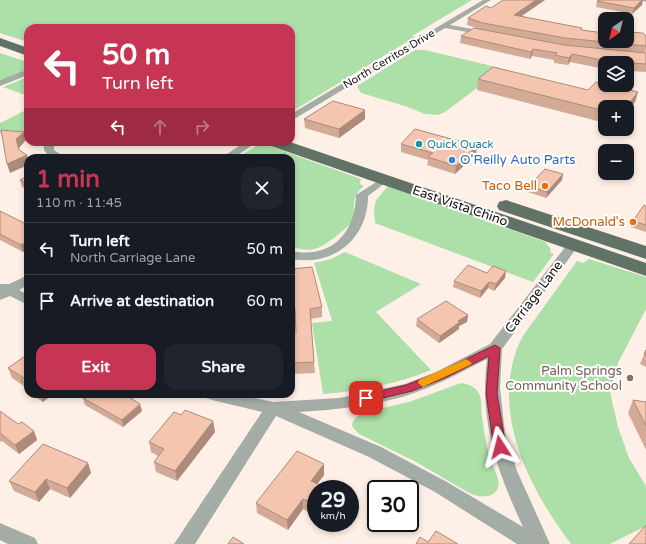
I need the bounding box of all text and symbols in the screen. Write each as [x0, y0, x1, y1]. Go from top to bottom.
north arrow [598, 12, 634, 48]
map controls [598, 12, 634, 180]
street label: North Cerritos Drive [341, 27, 437, 91]
text: 50 m [102, 38, 170, 72]
icon: left [36, 40, 88, 92]
button: layers [598, 56, 634, 92]
text: Turn left [102, 72, 174, 94]
button: + [598, 100, 634, 136]
icon: left [107, 116, 129, 138]
icon: ahead [149, 116, 171, 138]
icon: right [191, 116, 213, 138]
place label: Quick Quack [427, 138, 494, 151]
marker: Quick Quack [414, 139, 424, 149]
button: − [598, 144, 634, 180]
place label: O'Reilly Auto Parts [460, 152, 576, 168]
marker: O'Reilly Auto Parts [447, 155, 457, 165]
text: 1 min [36, 165, 100, 194]
button: close [241, 167, 283, 209]
place label: Taco Bell [482, 178, 537, 194]
marker: Taco Bell [540, 181, 550, 191]
street label: East Vista Chino [410, 182, 510, 230]
text: 110 m · 11:45 [36, 195, 122, 211]
place label: McDonald's [552, 214, 625, 230]
marker: McDonald's [628, 217, 638, 227]
text: Turn left [70, 232, 130, 250]
icon: left [36, 238, 58, 260]
text: 50 m [246, 240, 283, 258]
text: North Carriage Lane [70, 250, 195, 266]
street label: Carriage Lane [502, 258, 566, 336]
icon: arrive [36, 290, 58, 312]
text: Arrive at destination [70, 292, 214, 310]
text: 60 m [246, 292, 283, 310]
button: Exit [36, 344, 156, 390]
button: Share [164, 344, 283, 390]
place label: Palm Springs Community School [505, 363, 622, 394]
marker: Palm Springs Community School [625, 373, 635, 383]
pin [349, 381, 383, 415]
icon: arrive [355, 387, 377, 409]
position arrow [479, 426, 521, 468]
speed limit sign: 30 [367, 480, 419, 532]
text: 29 [320, 489, 346, 513]
text: km/h [320, 510, 346, 522]

